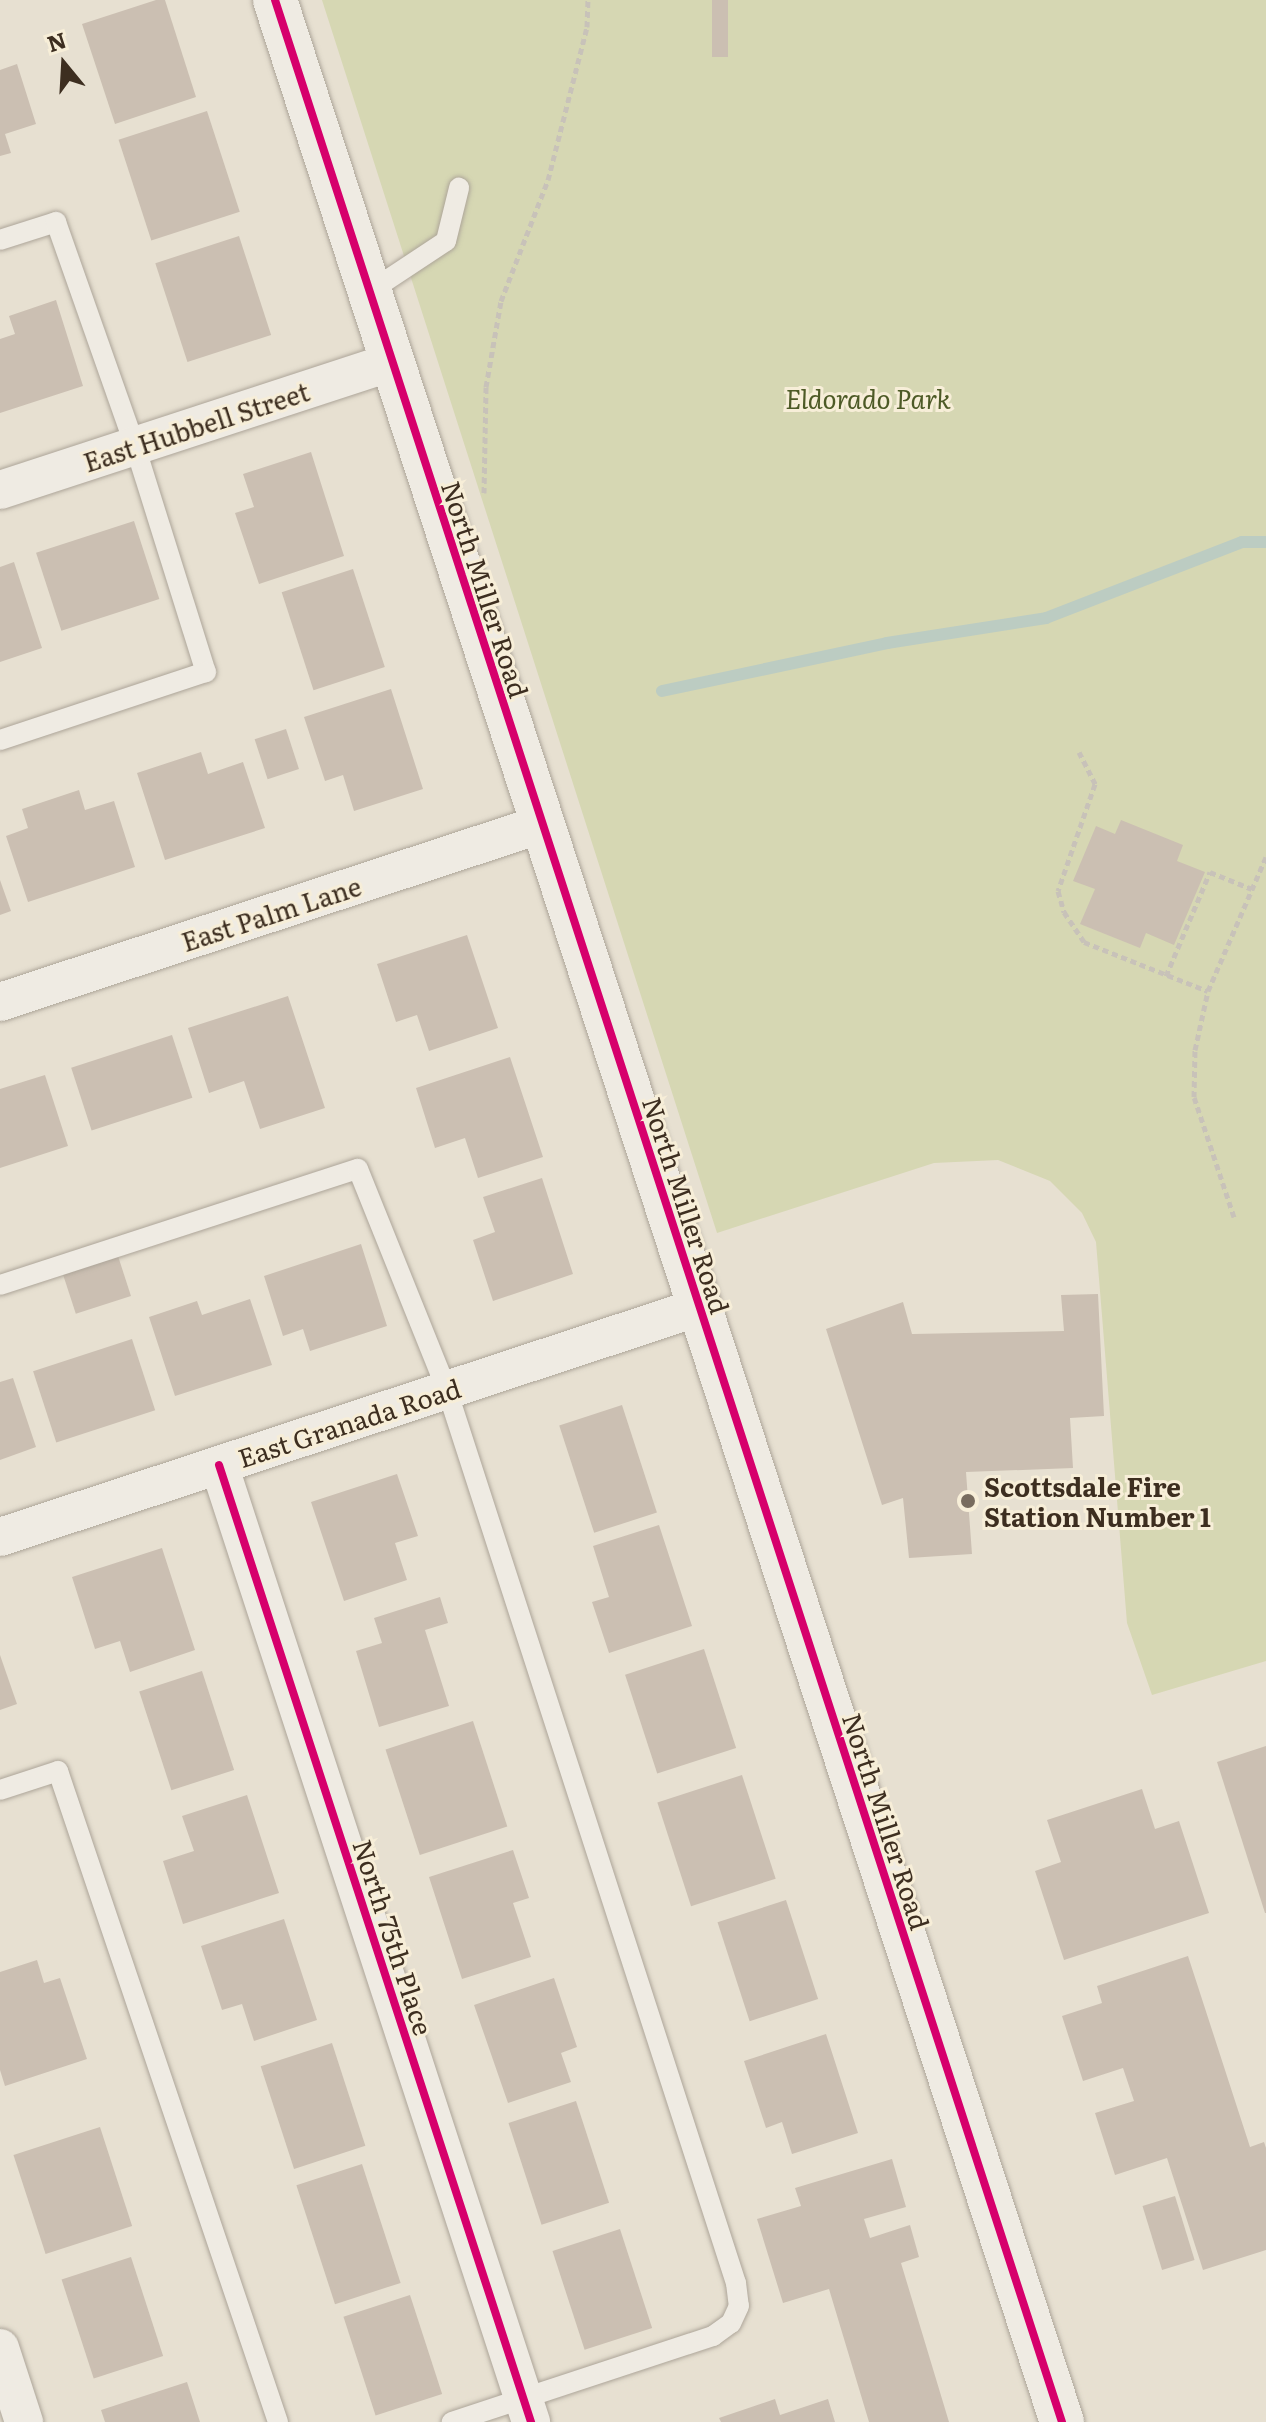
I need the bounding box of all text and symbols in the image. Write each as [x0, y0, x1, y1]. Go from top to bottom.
text: N [43, 22, 70, 59]
north arrow [24, 24, 104, 104]
street label: East Hubbell Street [79, 375, 313, 477]
park label: Eldorado Park [785, 382, 951, 414]
street label: North Miller Road [436, 477, 536, 701]
street label: East Palm Lane [177, 869, 365, 957]
street label: North Miller Road [637, 1093, 737, 1317]
street label: East Granada Road [234, 1371, 464, 1473]
place label: Scottsdale Fire Station Number 1 [984, 1470, 1211, 1532]
marker: Scottsdale Fire Station Number 1 [959, 1492, 977, 1510]
street label: North Miller Road [837, 1709, 937, 1933]
street label: North 75th Place [348, 1835, 440, 2039]

